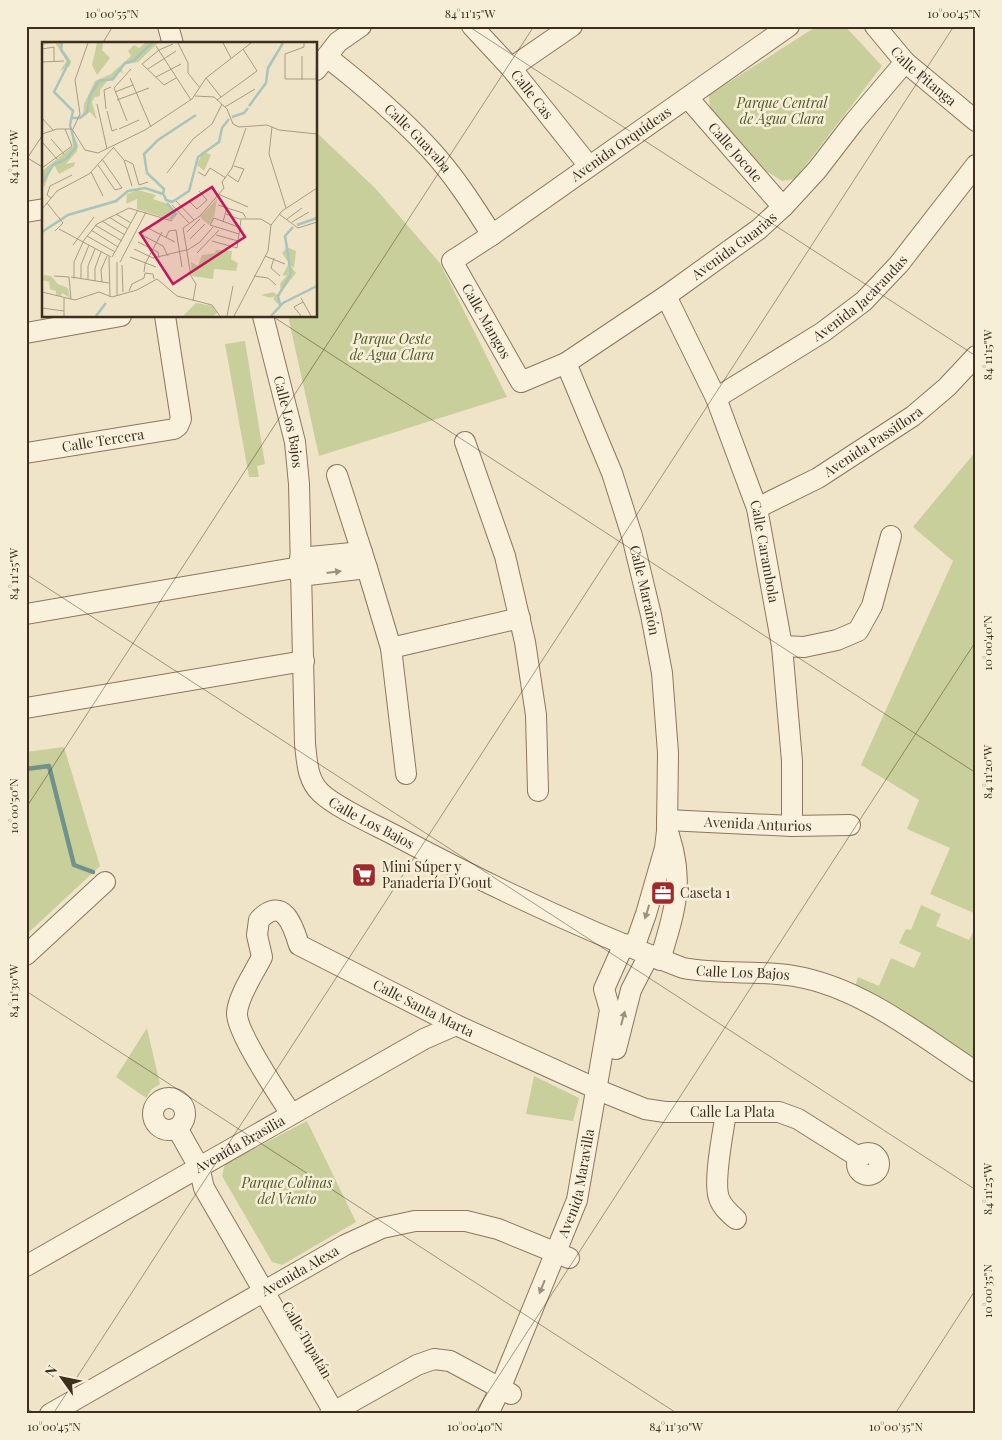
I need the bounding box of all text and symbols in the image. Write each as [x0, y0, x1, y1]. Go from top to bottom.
text: 10°00'55"N [85, 5, 139, 21]
text: 84°11'15"W [445, 5, 495, 21]
text: 10°00'45"N [927, 5, 981, 21]
inset map [42, 42, 318, 318]
street label: Calle Pitanga [887, 42, 961, 110]
street label: Calle Cas [507, 65, 558, 123]
park label: Parque Central de Agua Clara [736, 93, 829, 128]
street label: Calle Guayaba [381, 99, 456, 176]
street label: Avenida Orquídeas [566, 102, 675, 186]
street label: Calle Jocote [704, 118, 767, 186]
text: 84°11'20"W [5, 130, 21, 184]
street label: Avenida Guarias [687, 207, 781, 284]
street label: Avenida Jacarandas [808, 251, 911, 346]
street label: Calle Mangos [458, 280, 516, 362]
park label: Parque Oeste de Agua Clara [350, 329, 434, 364]
text: 84°11'15"W [979, 330, 995, 380]
street label: Calle Los Bajos [270, 374, 307, 469]
street label: Avenida Passiflora [819, 402, 926, 481]
street label: Calle Tercera [60, 424, 145, 456]
street label: Calle Carambola [746, 497, 784, 604]
street label: Calle Marañón [626, 543, 665, 637]
text: 84°11'25"W [5, 548, 21, 600]
one-way arrow [326, 568, 342, 576]
text: 10°00'40"N [979, 615, 995, 671]
text: 84°11'20"W [979, 745, 995, 799]
text: 10°00'50"N [5, 778, 21, 834]
street label: Calle Los Bajos [325, 792, 418, 853]
street label: Avenida Anturios [703, 812, 812, 835]
place label: Mini Súper y Panadería D'Gout [382, 857, 493, 892]
supermarket icon: Mini Súper y Panadería D'Gout [351, 862, 377, 888]
office icon: Caseta 1 [650, 880, 676, 906]
place label: Caseta 1 [680, 883, 730, 902]
one-way arrow [642, 905, 650, 920]
street label: Calle Los Bajos [695, 960, 791, 984]
text: 84°11'30"W [5, 964, 21, 1018]
street label: Calle Santa Marta [370, 974, 477, 1041]
one-way arrow [619, 1011, 627, 1026]
street label: Calle La Plata [690, 1102, 775, 1121]
street label: Avenida Brasilia [190, 1110, 288, 1177]
street label: Avenida Maravilla [552, 1127, 598, 1241]
text: 84°11'25"W [979, 1163, 995, 1215]
park label: Parque Colinas del Viento [241, 1173, 333, 1208]
street label: Avenida Alexa [256, 1241, 342, 1301]
text: 10°00'35"N [979, 1264, 995, 1318]
one-way arrow [538, 1280, 546, 1295]
street label: Calle Tupatán [278, 1298, 337, 1382]
north arrow [38, 1352, 88, 1402]
text: N [40, 1361, 61, 1380]
text: 10°00'45"N [27, 1418, 81, 1434]
text: 10°00'40"N [447, 1418, 503, 1434]
text: 84°11'30"W [649, 1418, 703, 1434]
text: 10°00'35"N [869, 1418, 923, 1434]

